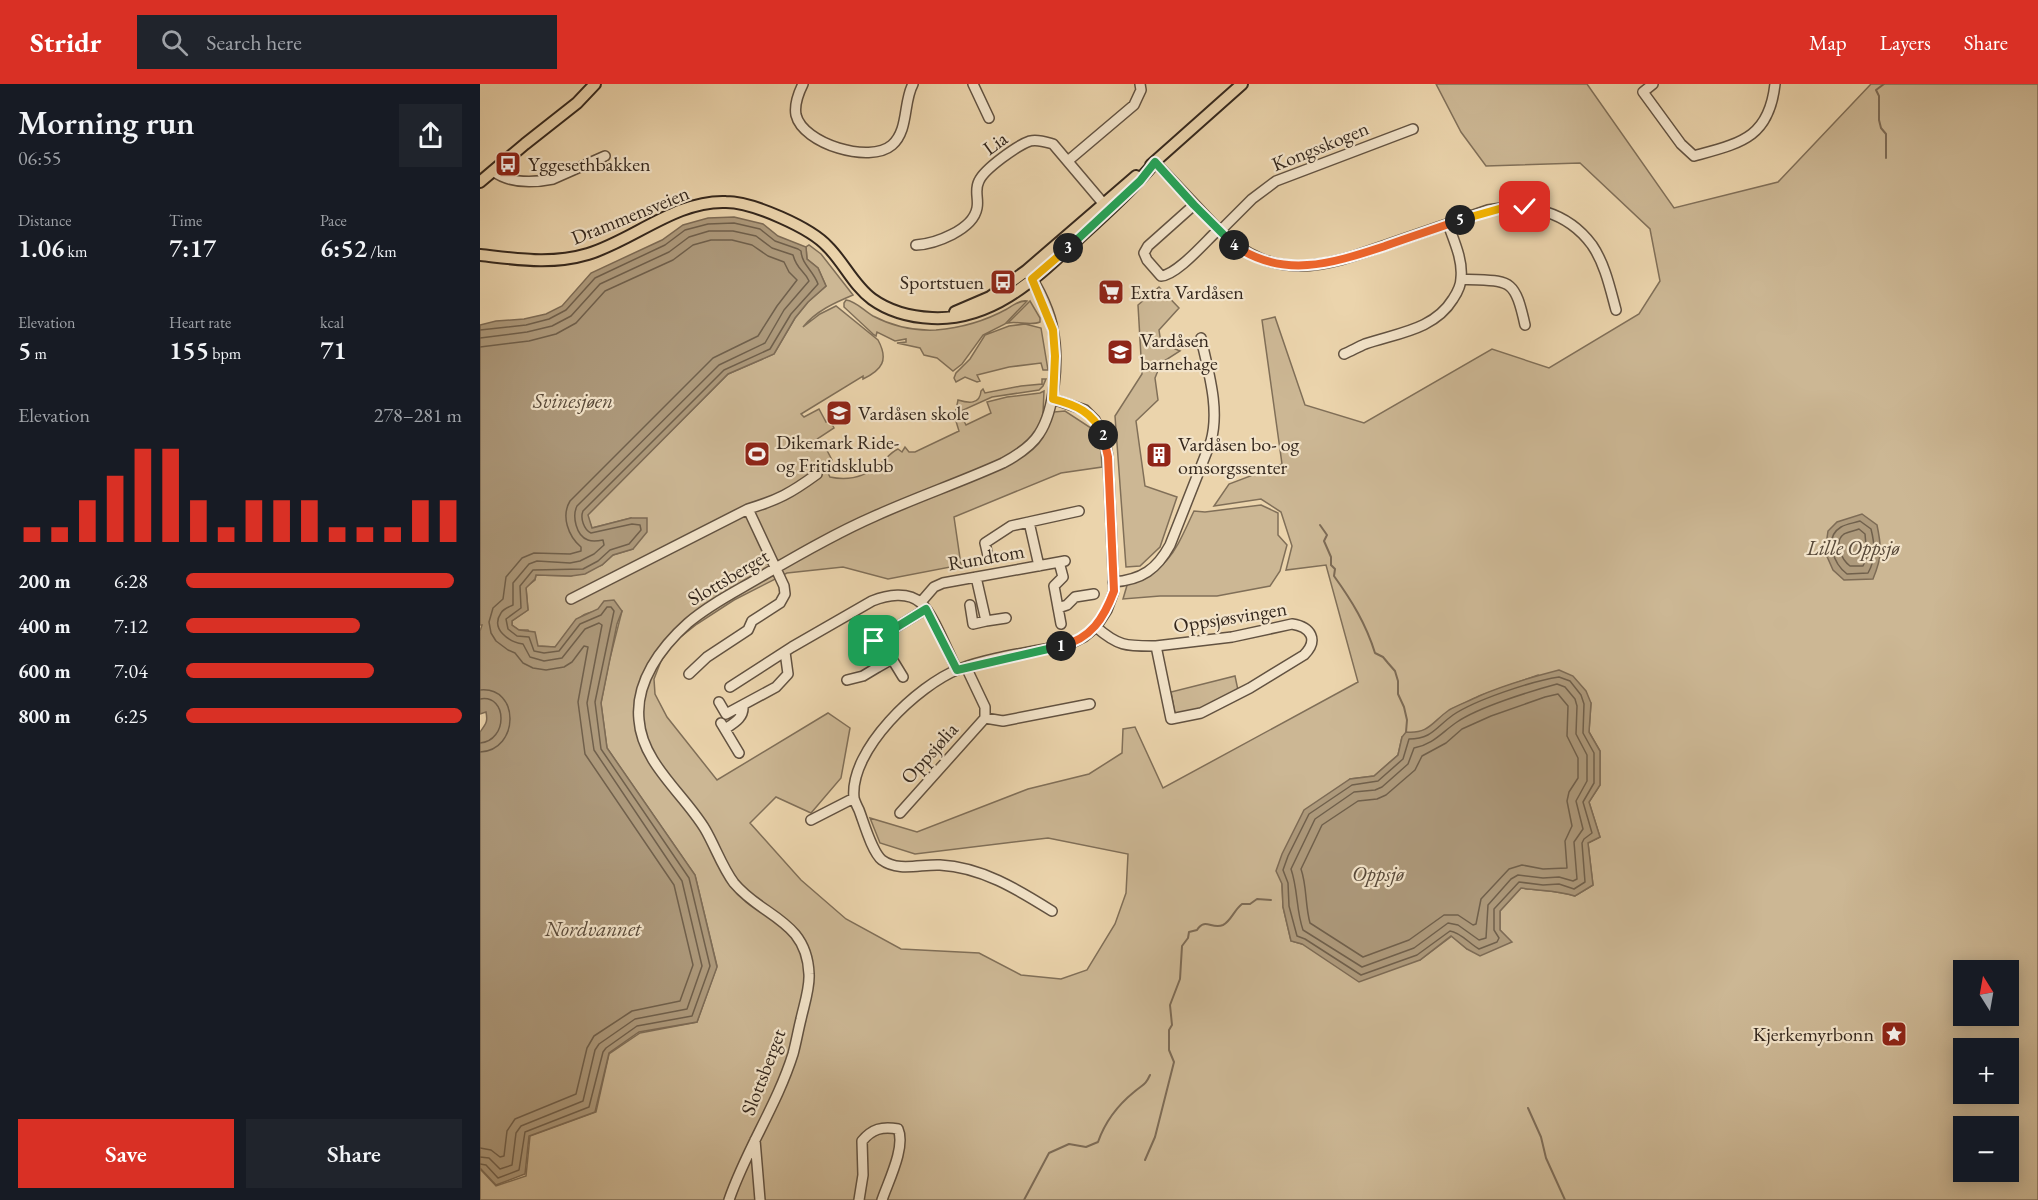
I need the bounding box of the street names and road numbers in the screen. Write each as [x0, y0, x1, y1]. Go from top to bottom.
street label: Kongsskogen [1268, 115, 1373, 177]
street label: Lia [977, 125, 1013, 161]
street label: Drammensveien [567, 179, 693, 250]
street label: Rundtom [946, 537, 1027, 577]
street label: Slottsberget [682, 542, 774, 611]
street label: Oppsjøsvingen [1171, 595, 1289, 639]
street label: Oppsjølia [895, 717, 963, 789]
street label: Slottsberget [735, 1024, 792, 1119]

